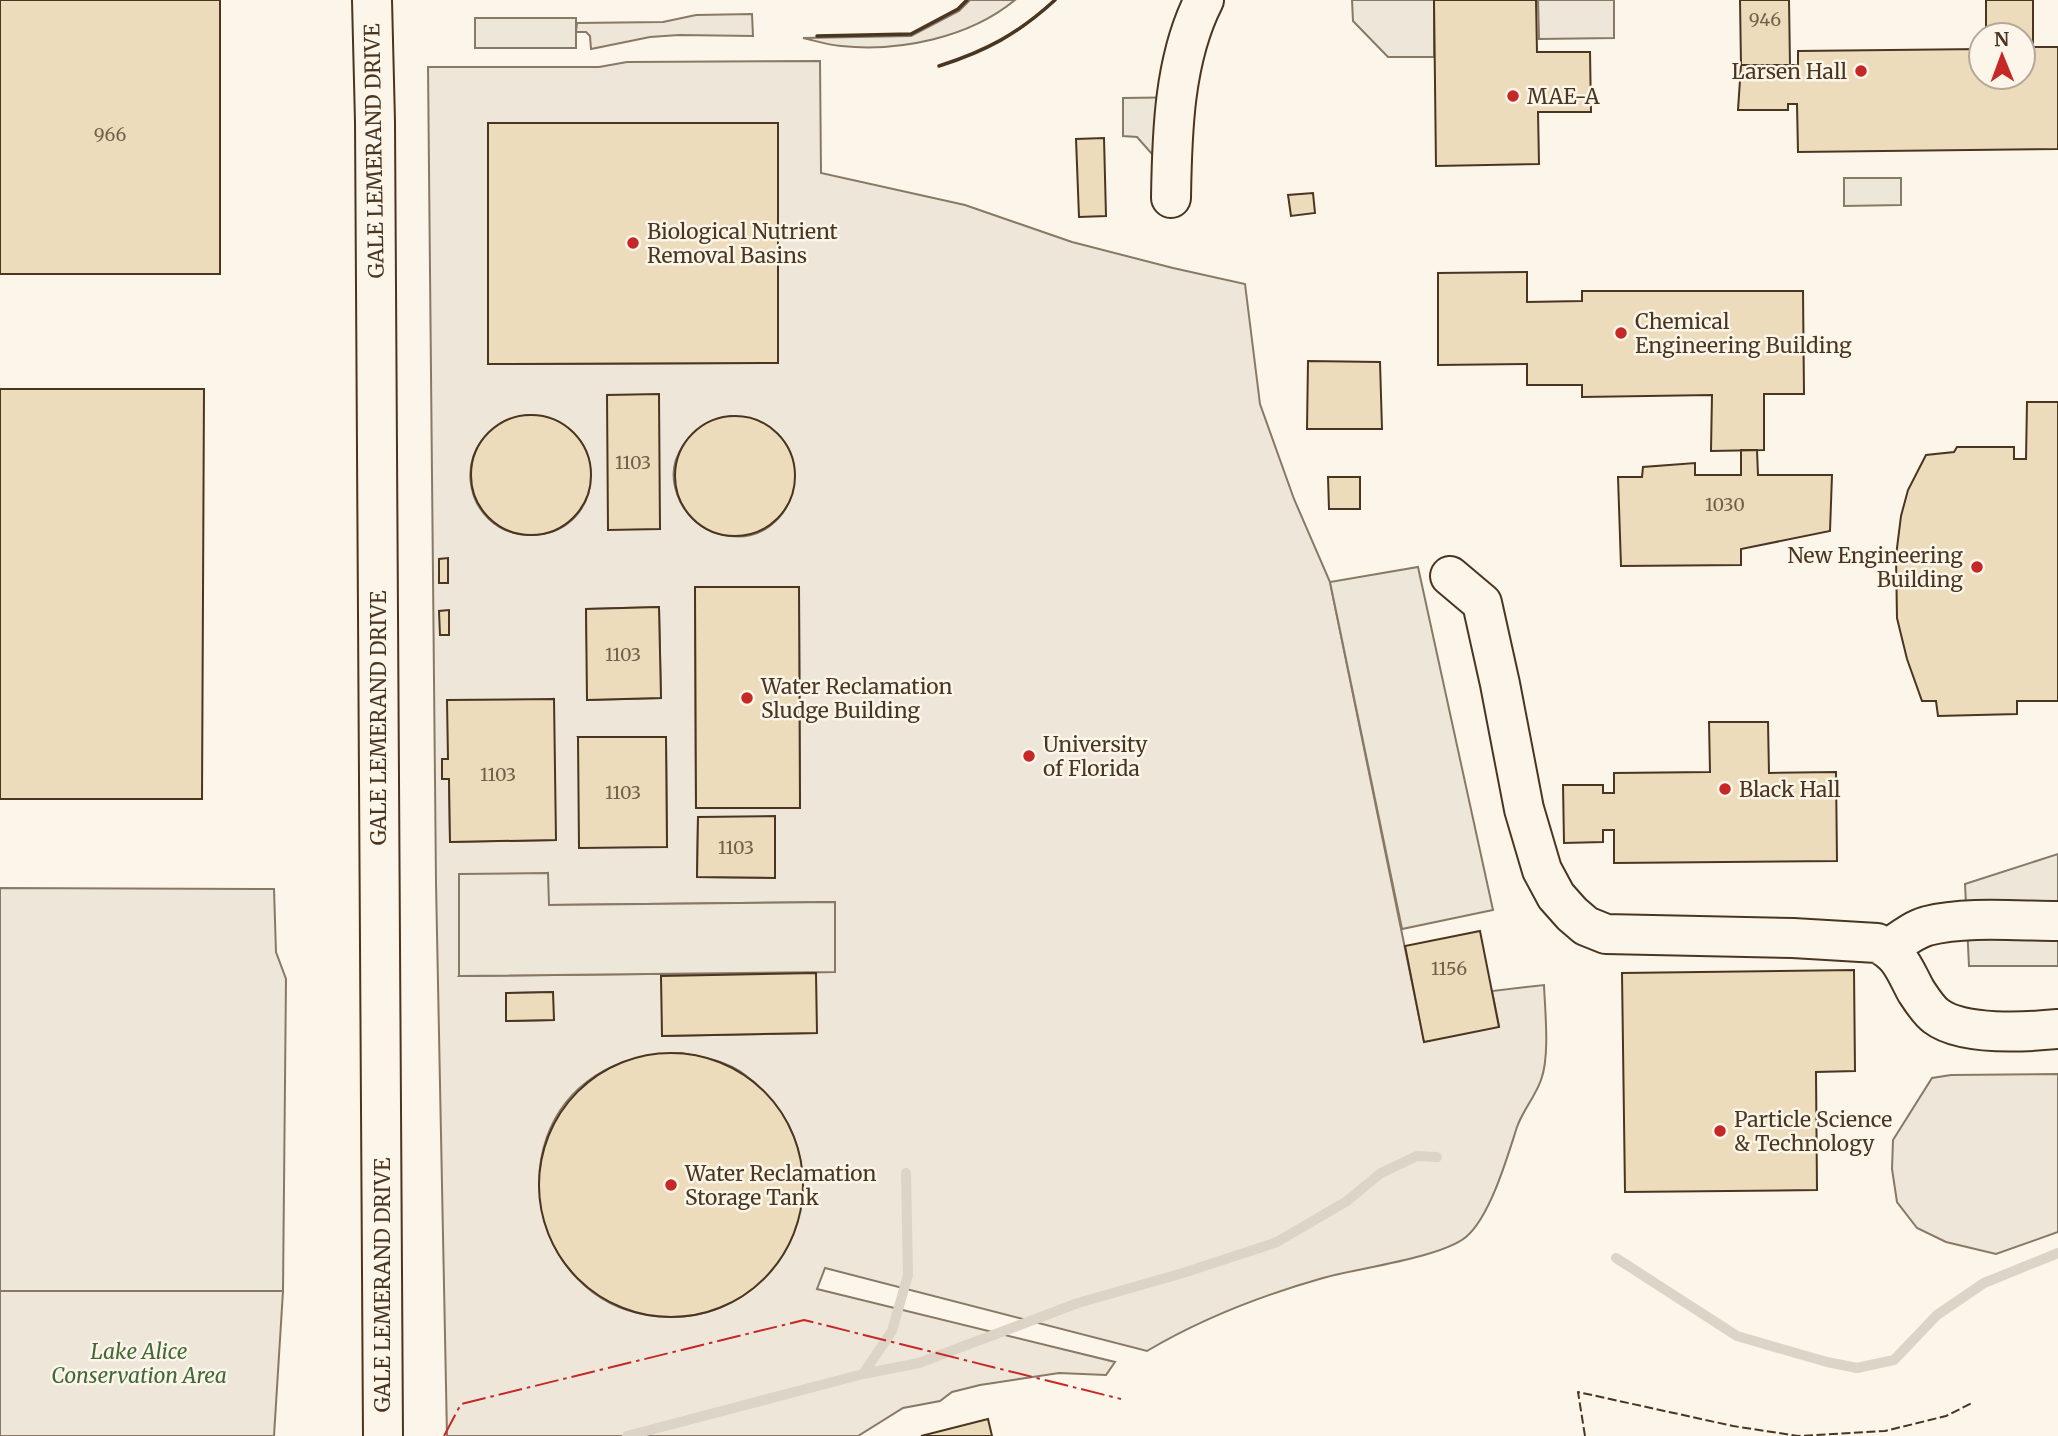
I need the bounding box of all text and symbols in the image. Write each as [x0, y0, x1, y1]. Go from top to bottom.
house number: 946 [1749, 8, 1781, 31]
north arrow [1967, 21, 2037, 91]
street label: GALE LEMERAND DRIVE [358, 23, 390, 279]
text: N [1994, 27, 2009, 51]
place label: Larsen Hall [1732, 58, 1847, 85]
marker: Larsen Hall [1853, 63, 1869, 79]
place label: MAE-A [1527, 83, 1600, 110]
marker: MAE-A [1505, 88, 1521, 104]
house number: 966 [94, 123, 126, 146]
place label: Biological Nutrient Removal Basins [647, 218, 838, 269]
marker: Biological Nutrient Removal Basins [625, 235, 641, 251]
place label: Chemical Engineering Building [1635, 308, 1852, 359]
marker: Chemical Engineering Building [1613, 325, 1629, 341]
house number: 1103 [615, 451, 651, 474]
house number: 1030 [1705, 493, 1745, 516]
place label: New Engineering Building [1787, 542, 1963, 593]
marker: New Engineering Building [1969, 559, 1985, 575]
street label: GALE LEMERAND DRIVE [365, 590, 392, 845]
house number: 1103 [605, 643, 641, 666]
place label: Water Reclamation Sludge Building [760, 673, 953, 724]
marker: Water Reclamation Sludge Building [739, 690, 755, 706]
place label: University of Florida [1043, 731, 1148, 782]
marker: University of Florida [1021, 748, 1037, 764]
house number: 1103 [480, 763, 516, 786]
place label: Black Hall [1739, 776, 1841, 803]
house number: 1103 [605, 781, 641, 804]
marker: Black Hall [1717, 781, 1733, 797]
house number: 1103 [718, 836, 754, 859]
house number: 1156 [1431, 957, 1467, 980]
place label: Particle Science & Technology [1734, 1106, 1892, 1157]
marker: Particle Science & Technology [1712, 1123, 1728, 1139]
street label: GALE LEMERAND DRIVE [369, 1157, 396, 1412]
place label: Water Reclamation Storage Tank [684, 1160, 877, 1211]
marker: Water Reclamation Storage Tank [663, 1177, 679, 1193]
park label: Lake Alice Conservation Area [51, 1338, 227, 1389]

